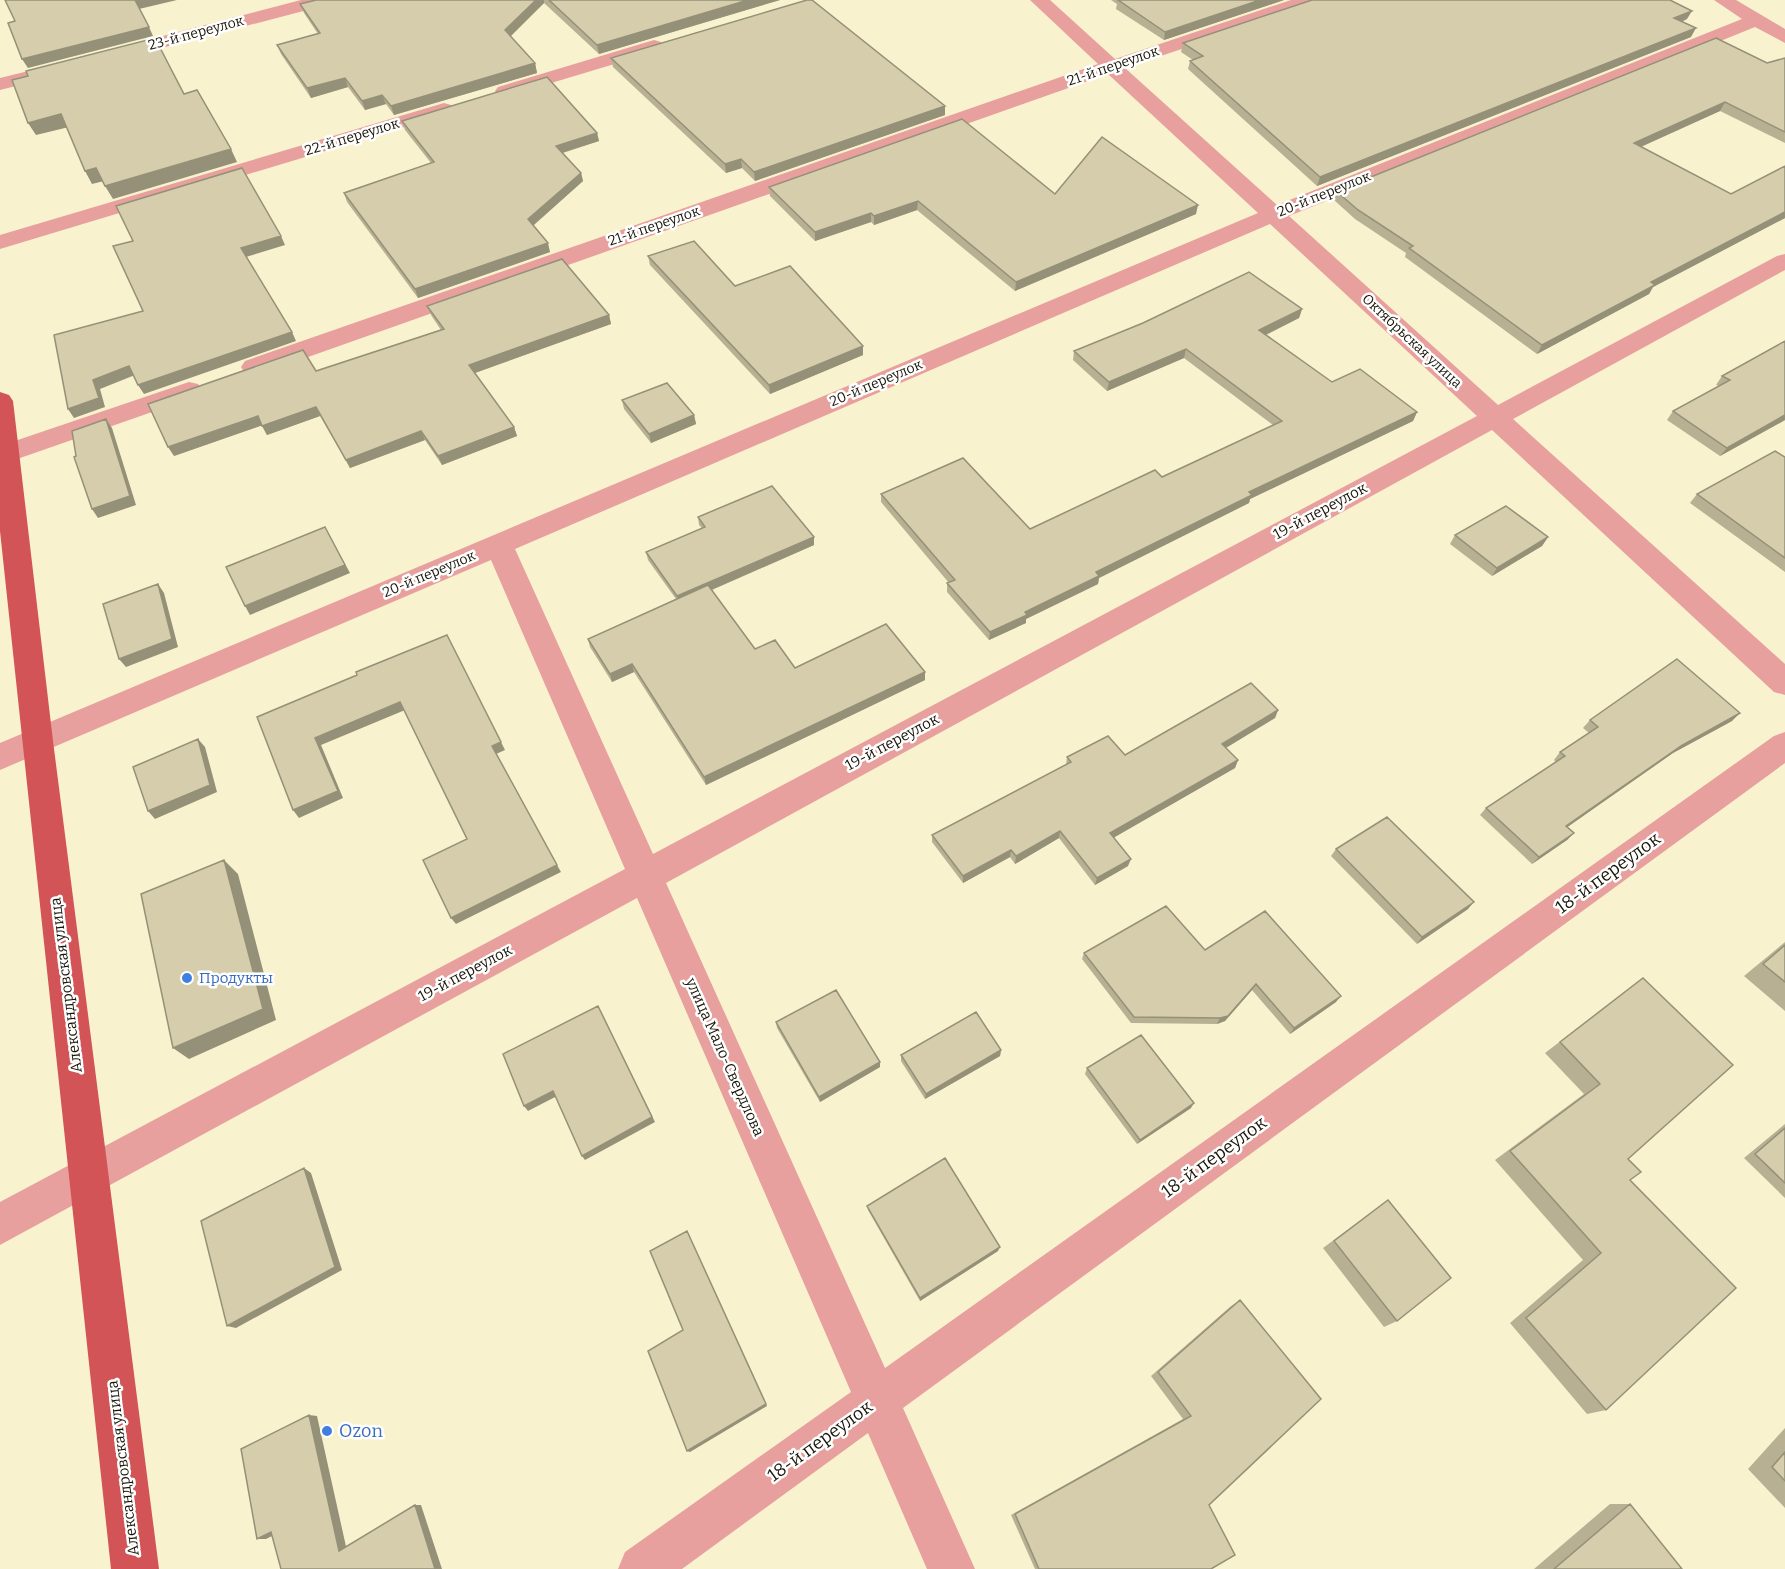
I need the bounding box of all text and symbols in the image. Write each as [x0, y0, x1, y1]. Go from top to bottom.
street label: 23-й переулок [146, 12, 246, 54]
street label: 21-й переулок [1065, 42, 1162, 90]
street label: 22-й переулок [303, 114, 402, 159]
street label: 20-й переулок [1275, 167, 1374, 220]
street label: 21-й переулок [606, 202, 703, 250]
street label: Октябрьская улица [1358, 290, 1466, 392]
street label: 20-й переулок [827, 356, 926, 410]
street label: 19-й переулок [1270, 479, 1370, 543]
street label: 20-й переулок [380, 547, 479, 601]
street label: 19-й переулок [842, 710, 942, 774]
street label: 18-й переулок [1551, 827, 1665, 918]
street label: Александровская улица [46, 896, 86, 1074]
street label: 19-й переулок [415, 941, 515, 1005]
place label: Продукты [199, 969, 273, 987]
marker: Продукты [180, 971, 194, 985]
street label: улица Мало-Свердлова [682, 974, 768, 1139]
street label: 18-й переулок [1157, 1111, 1271, 1202]
street label: Александровская улица [103, 1379, 143, 1557]
street label: 18-й переулок [763, 1395, 877, 1486]
place label: Ozon [339, 1420, 383, 1442]
marker: Ozon [320, 1424, 334, 1438]

